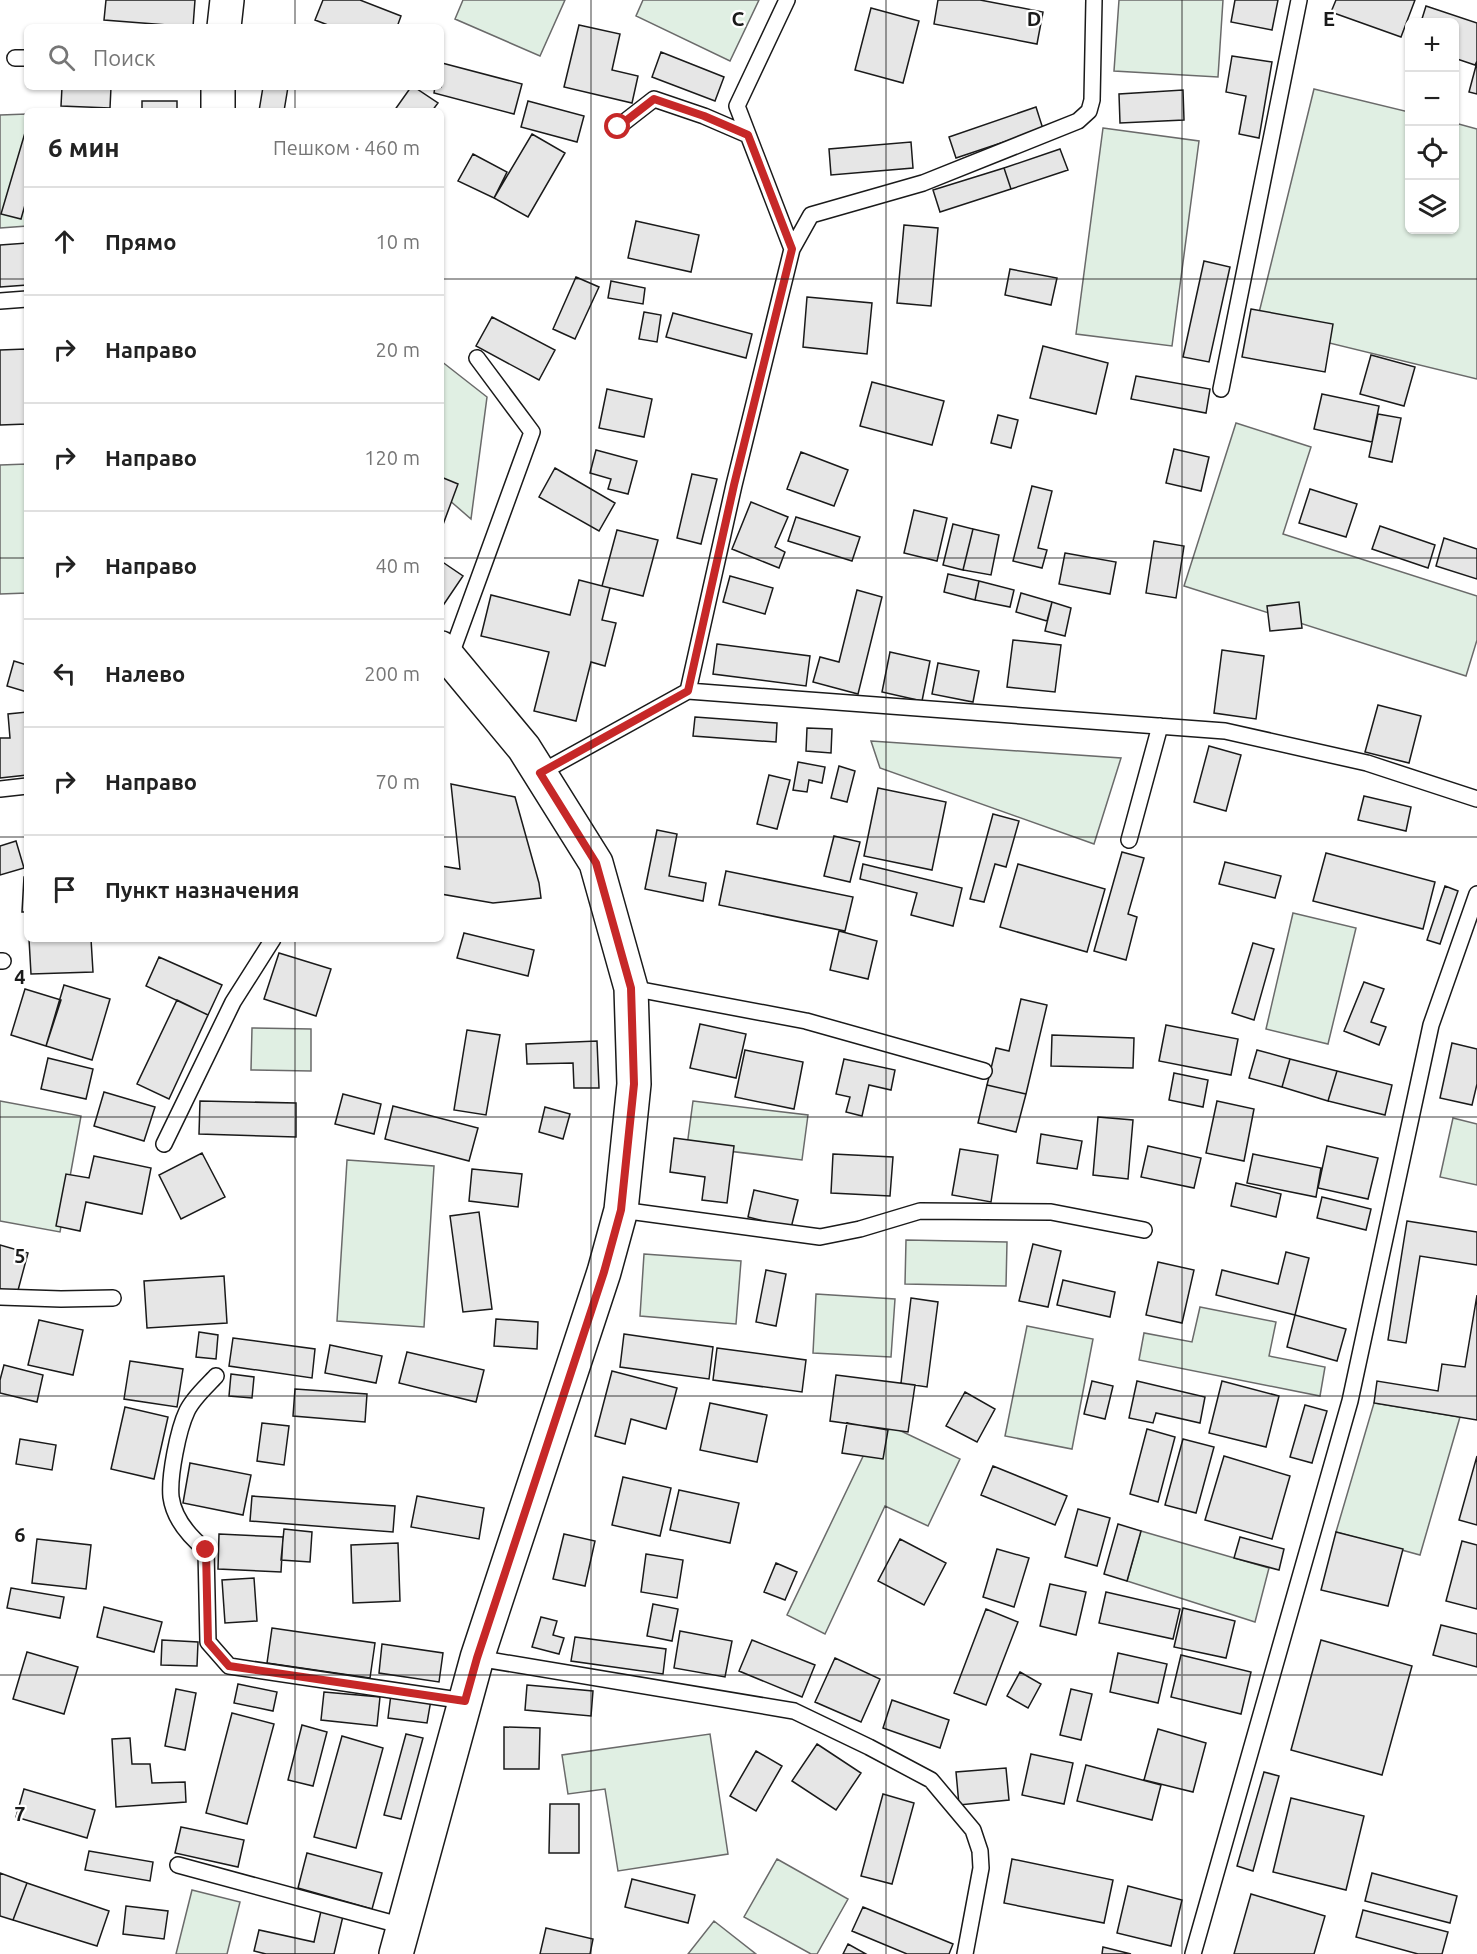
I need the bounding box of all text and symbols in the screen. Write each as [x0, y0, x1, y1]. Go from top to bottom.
text: C [732, 7, 745, 30]
text: D [1027, 7, 1041, 30]
text: E [1323, 7, 1335, 30]
map controls [1405, 18, 1459, 234]
button: + [1405, 18, 1459, 72]
search box [24, 24, 444, 90]
icon: search [45, 41, 78, 74]
text: Поиск [93, 45, 156, 70]
button: − [1405, 72, 1459, 126]
route start [604, 113, 630, 139]
button: locate [1405, 126, 1459, 180]
text: 6 мин [48, 133, 120, 162]
text: Пешком · 460 m [273, 136, 420, 159]
button: layers [1405, 180, 1459, 234]
icon: ahead [48, 225, 81, 258]
text: Прямо [105, 229, 176, 254]
text: 10 m [376, 230, 420, 253]
icon: right [48, 333, 81, 366]
text: Направо [105, 337, 197, 362]
text: 20 m [376, 338, 420, 361]
icon: right [48, 441, 81, 474]
text: Направо [105, 445, 197, 470]
text: 120 m [364, 446, 420, 469]
icon: right [48, 549, 81, 582]
text: Направо [105, 553, 197, 578]
text: 40 m [376, 554, 420, 577]
icon: left [48, 657, 81, 690]
text: Налево [105, 661, 185, 686]
text: 200 m [364, 662, 420, 685]
icon: right [48, 765, 81, 798]
text: Направо [105, 769, 197, 794]
text: 70 m [376, 770, 420, 793]
icon: arrive [48, 873, 81, 906]
text: Пункт назначения [105, 877, 299, 902]
text: 4 [14, 965, 26, 988]
text: 5 [14, 1244, 26, 1267]
text: 6 [14, 1523, 26, 1546]
route end [192, 1536, 218, 1562]
text: 7 [14, 1802, 26, 1825]

